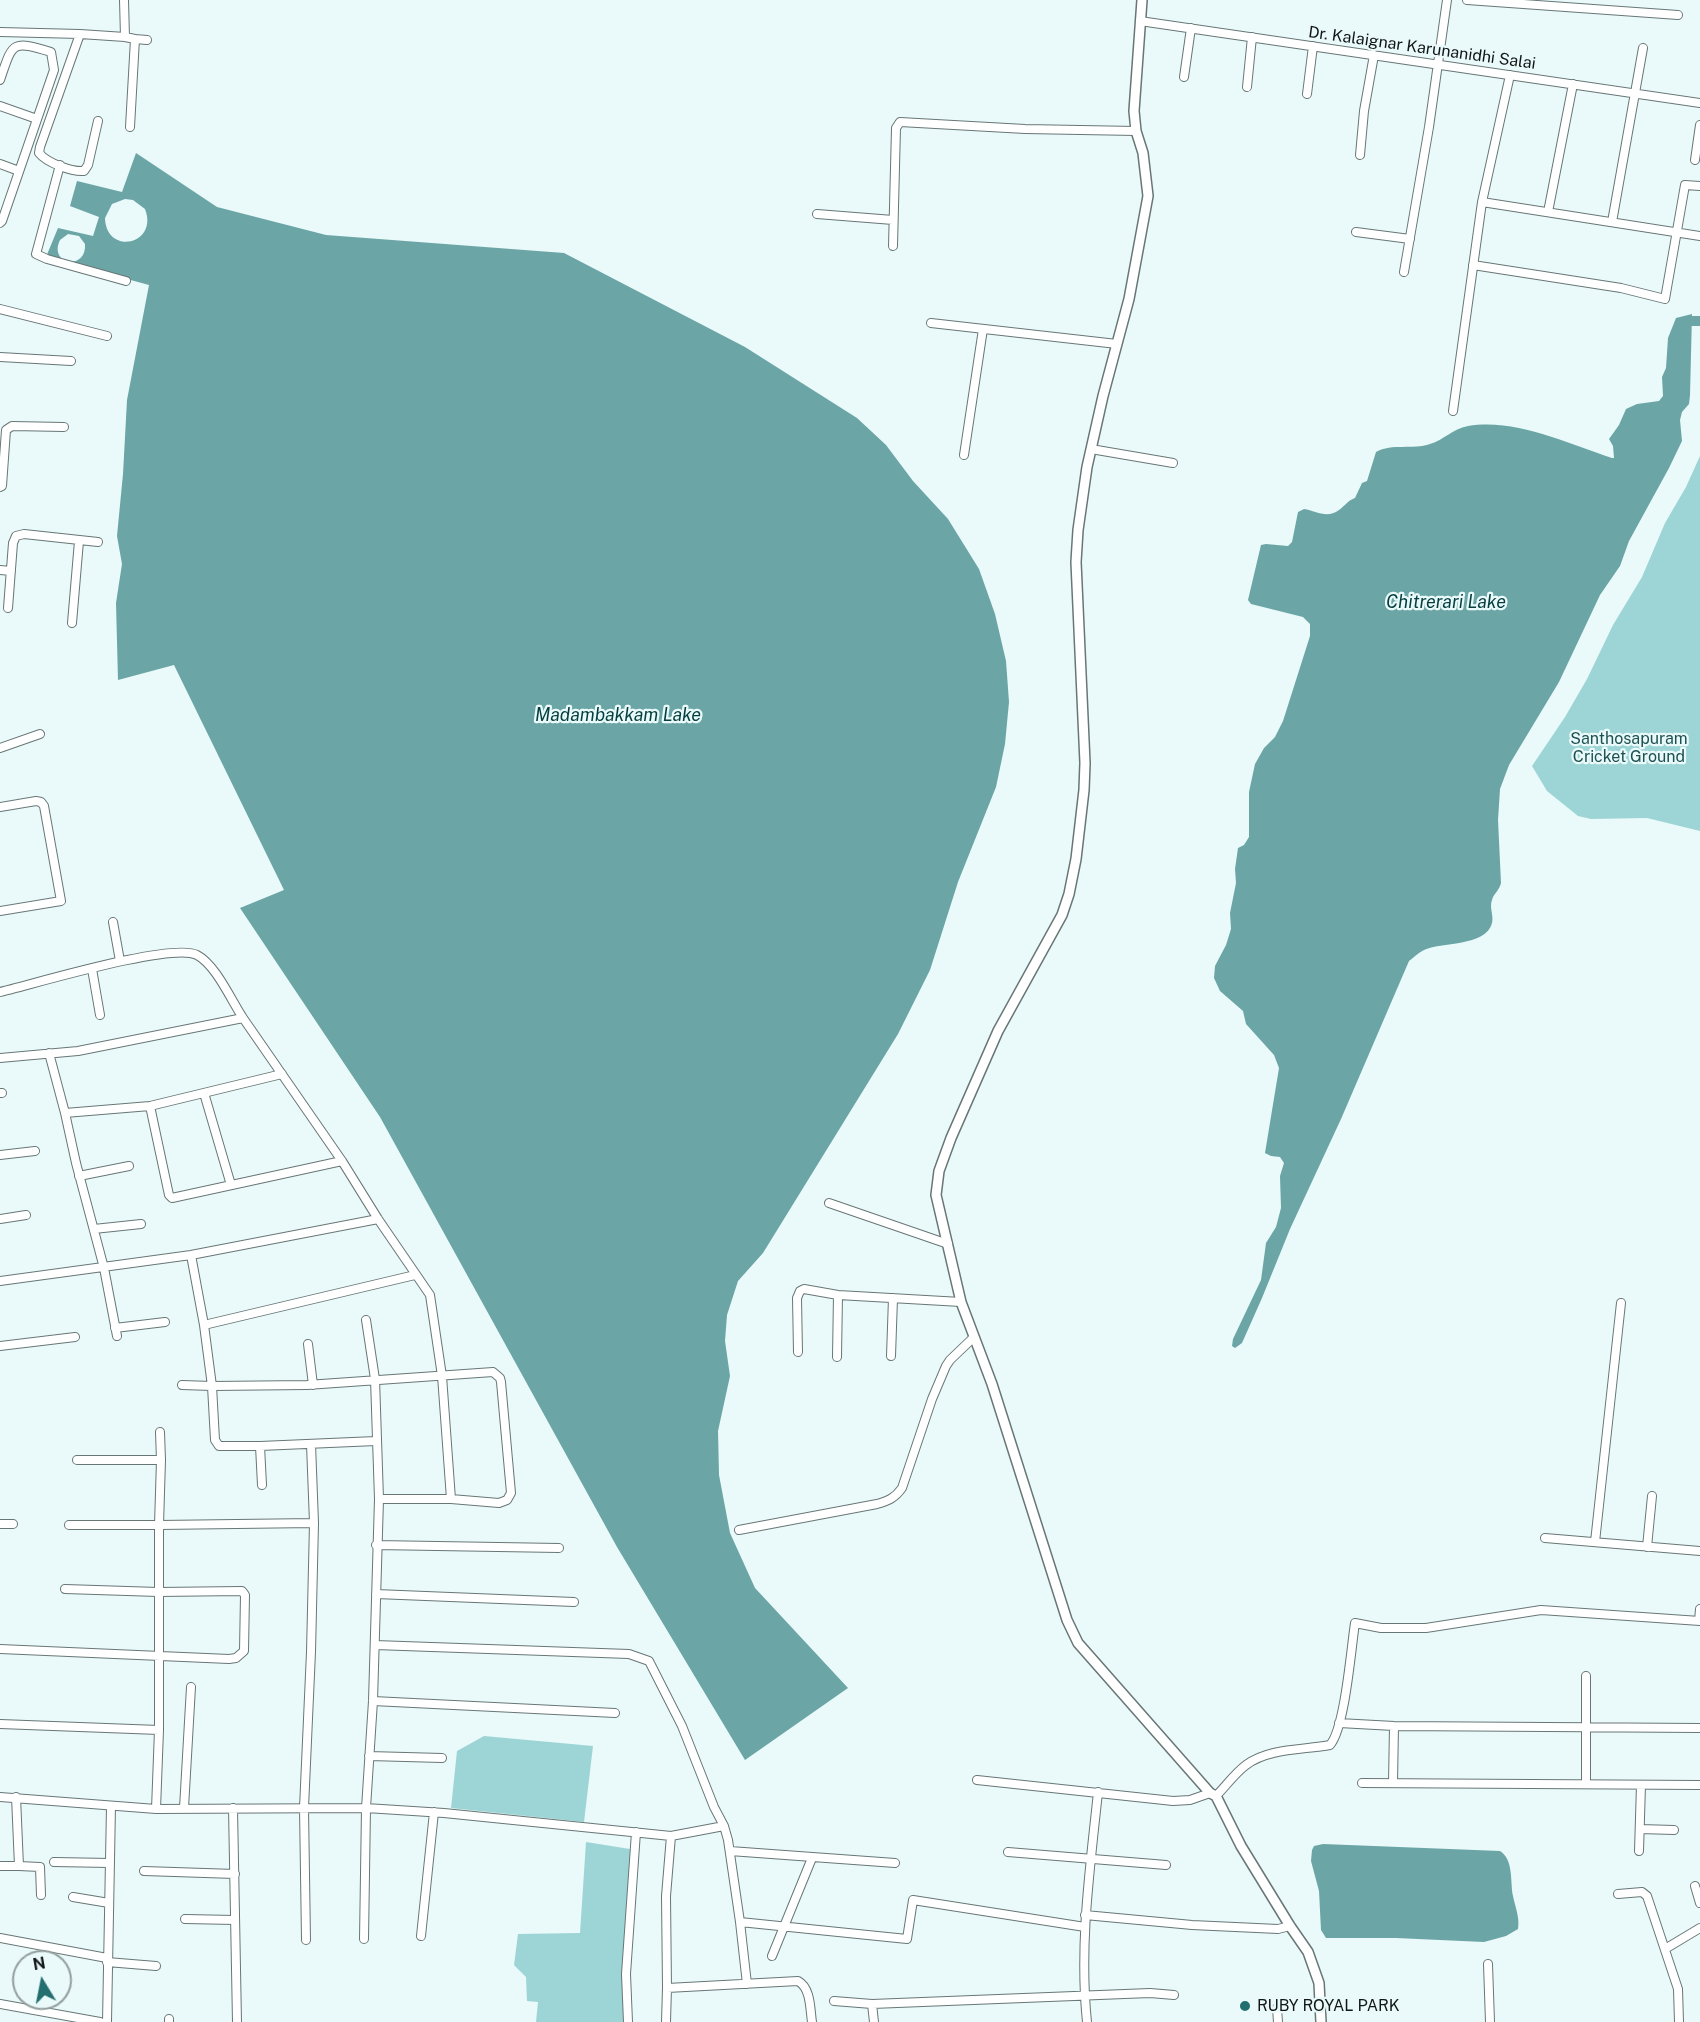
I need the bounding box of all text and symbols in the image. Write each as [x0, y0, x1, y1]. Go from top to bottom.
street label: Dr. Kalaignar Karunanidhi Salai [1307, 23, 1537, 73]
water label: Chitrerari Lake [1386, 591, 1506, 613]
water label: Madambakkam Lake [535, 704, 701, 726]
park label: Santhosapuram Cricket Ground [1570, 729, 1688, 767]
north arrow [12, 1950, 72, 2010]
text: N [31, 1953, 47, 1974]
place label: RUBY ROYAL PARK [1257, 1996, 1400, 2016]
marker: RUBY ROYAL PARK [1238, 1999, 1252, 2013]

